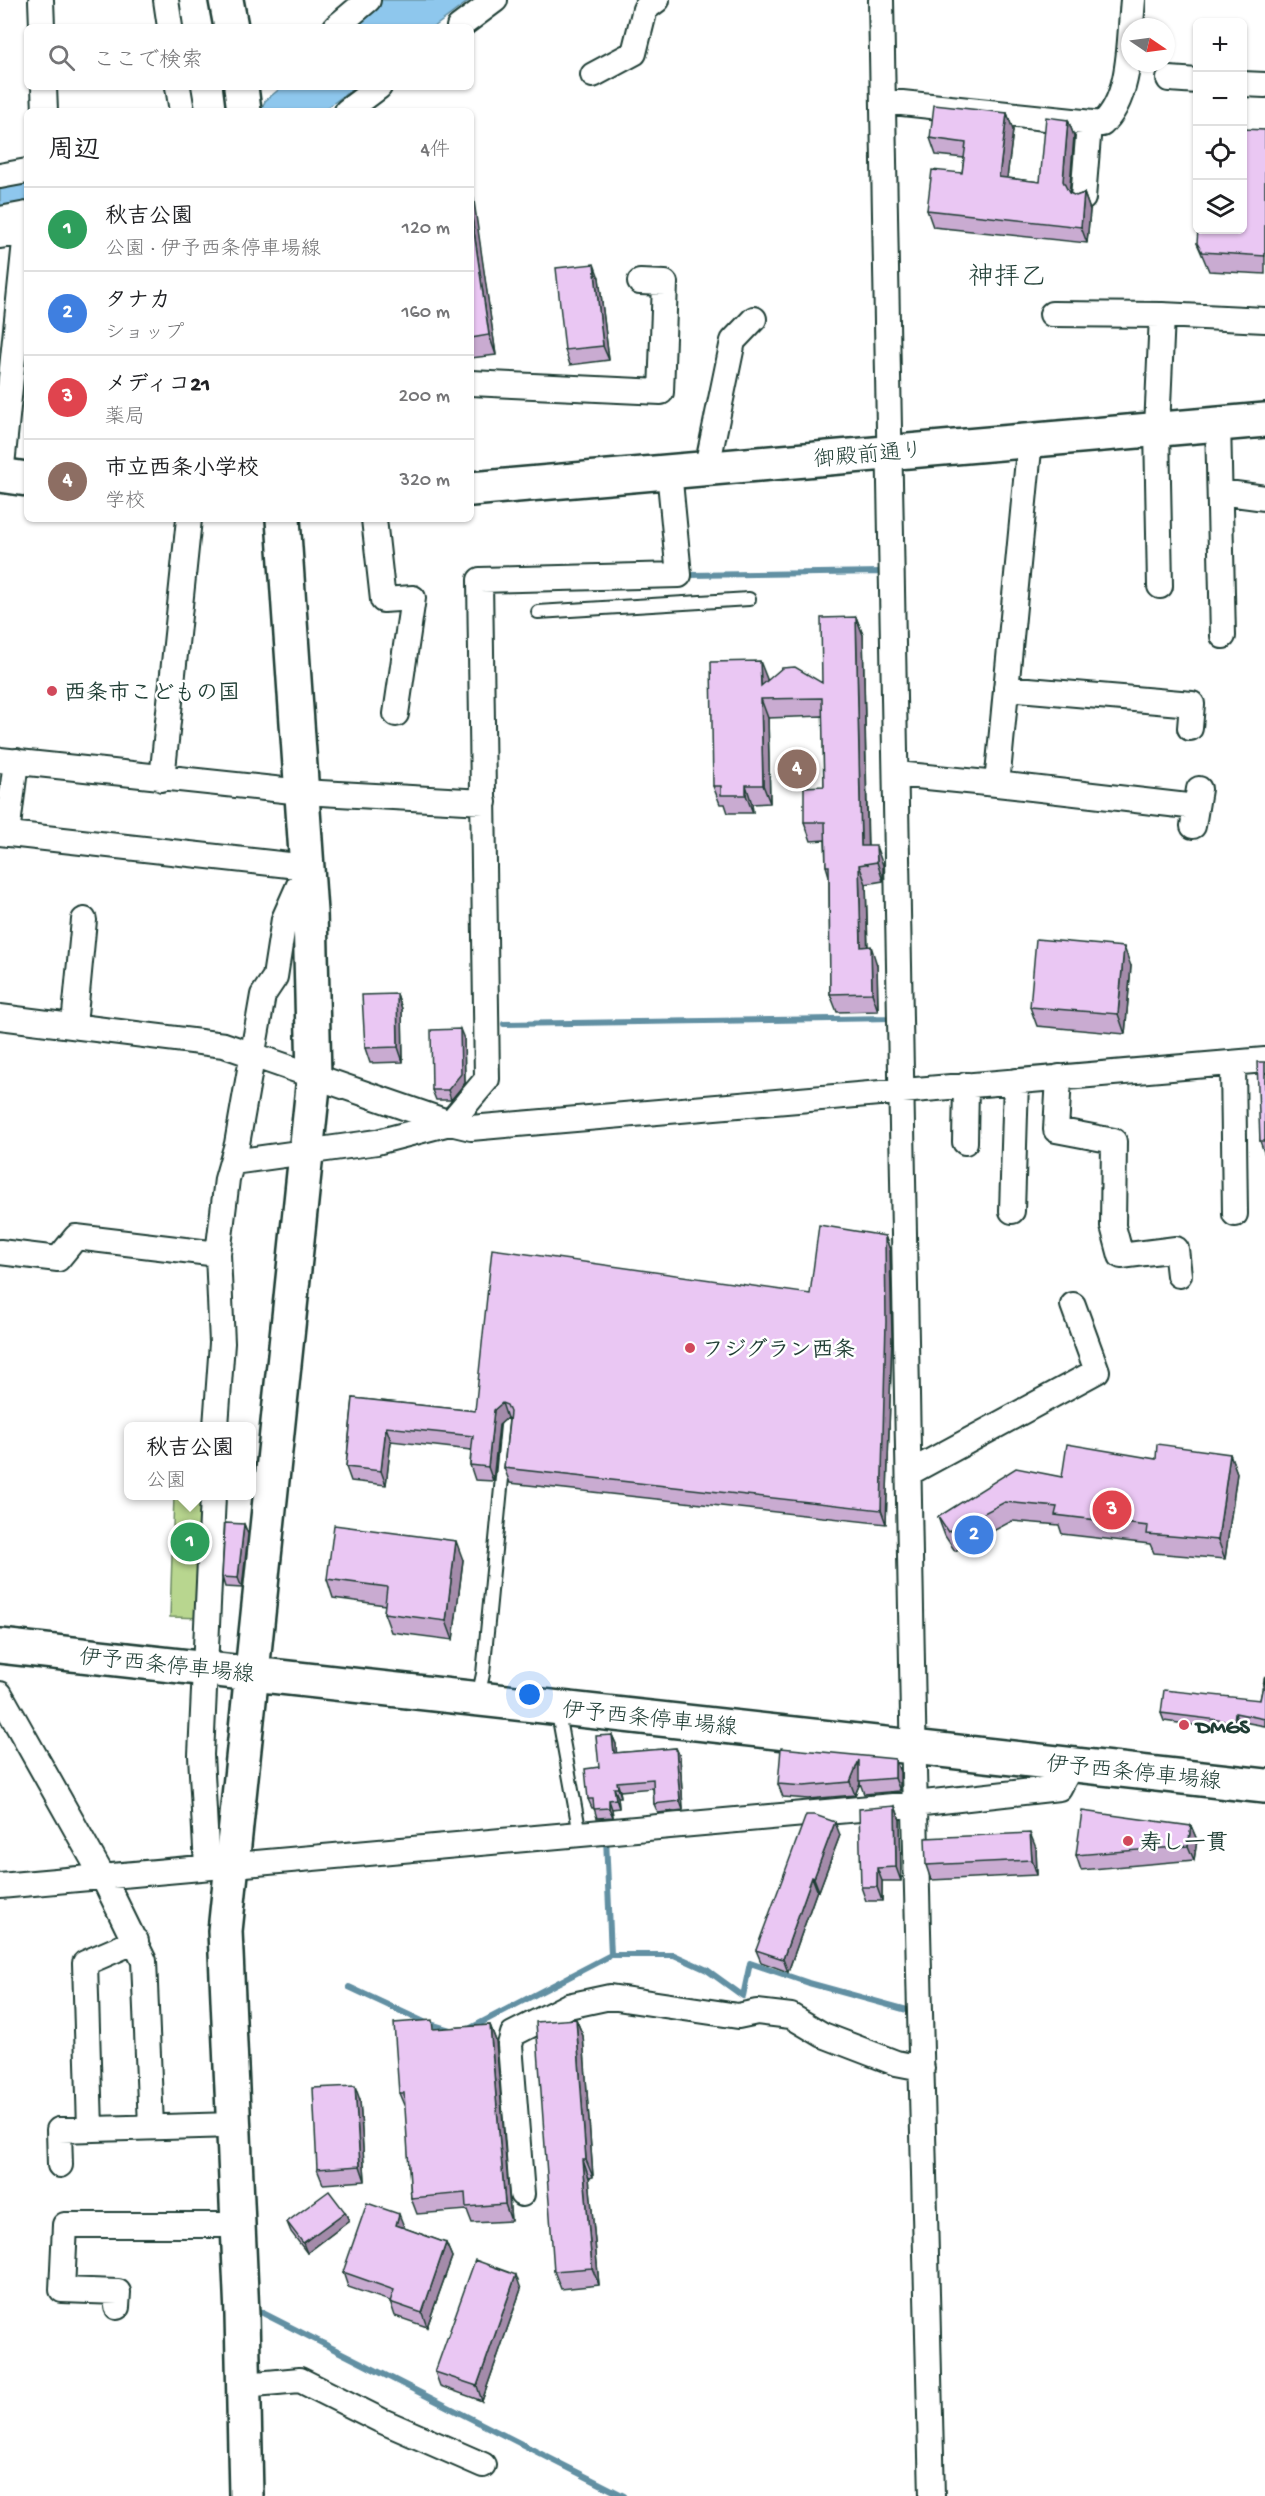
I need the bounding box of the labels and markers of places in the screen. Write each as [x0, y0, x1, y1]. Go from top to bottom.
place label: 西条市こどもの国 [64, 681, 240, 708]
marker: 西条市こどもの国 [45, 684, 59, 698]
pin: 4 [778, 746, 816, 792]
place label: フジグラン西条 [702, 1338, 856, 1365]
marker: フジグラン西条 [683, 1341, 697, 1355]
pin: 3 [1092, 1488, 1132, 1532]
pin: 2 [954, 1512, 994, 1558]
pin: 1 [170, 1520, 210, 1564]
place label: DMGS [1194, 1716, 1250, 1742]
marker: DMGS [1177, 1718, 1191, 1732]
place label: 寿し一貫 [1140, 1831, 1228, 1858]
marker: 寿し一貫 [1121, 1834, 1135, 1848]

